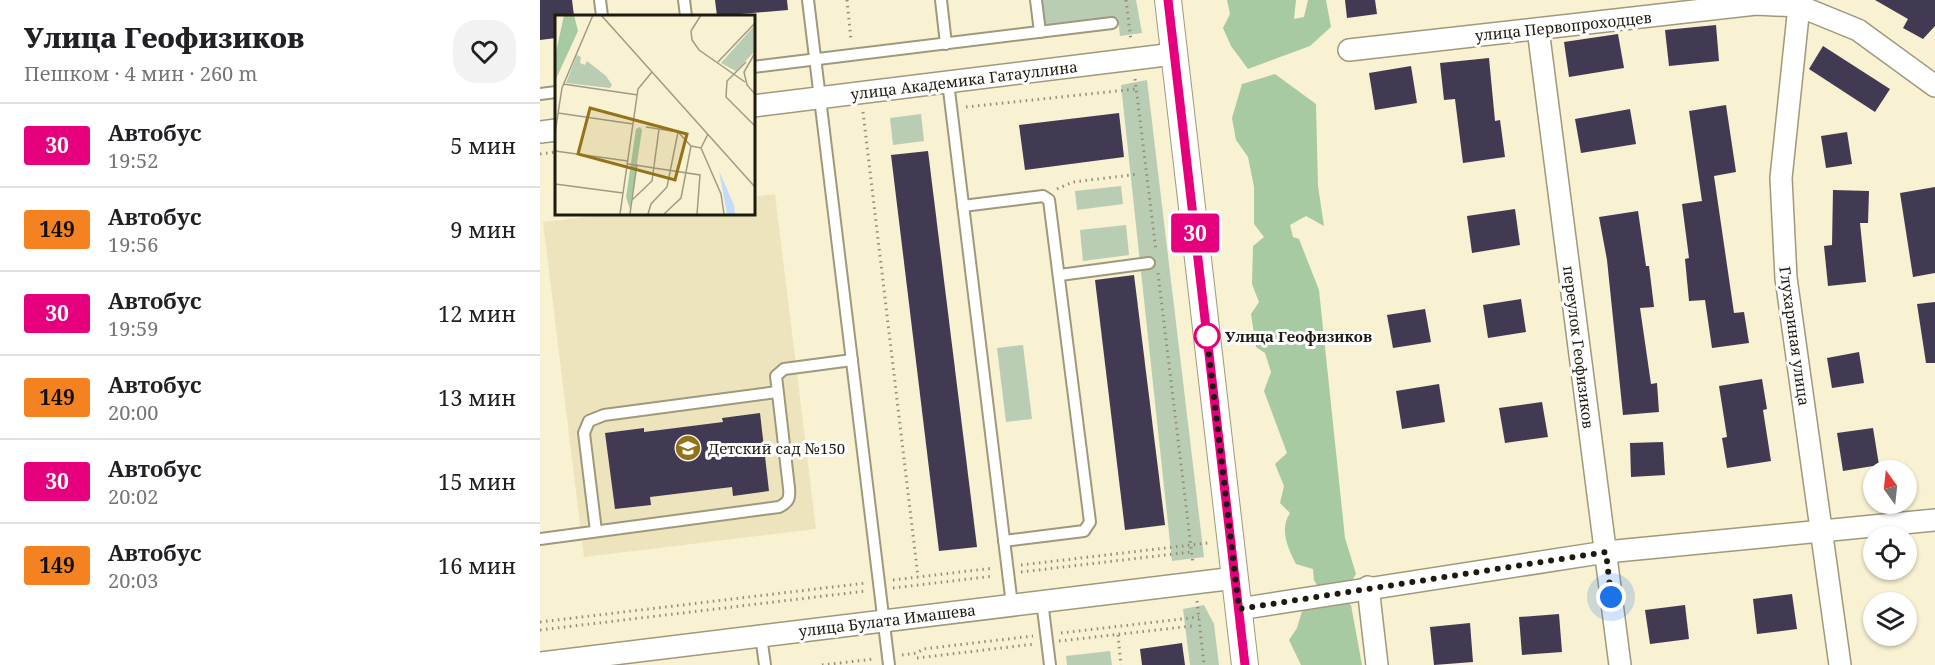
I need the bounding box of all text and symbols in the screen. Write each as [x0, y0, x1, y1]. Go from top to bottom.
street label: улица Первопроходцев [1474, 7, 1652, 45]
inset map [555, 15, 754, 214]
text: Улица Геофизиков [24, 18, 304, 56]
button: heart [453, 20, 516, 83]
street label: улица Академика Гатауллина [849, 56, 1079, 104]
text: Пешком · 4 мин · 260 m [24, 60, 257, 87]
text: Автобус [108, 117, 201, 147]
text: 5 мин [450, 130, 516, 160]
text: 30 [45, 131, 69, 159]
text: 19:52 [108, 147, 158, 174]
text: Автобус [108, 201, 201, 231]
text: 9 мин [450, 214, 516, 244]
line badge: 30 [1168, 214, 1222, 252]
text: 149 [39, 215, 75, 243]
text: 30 [1183, 219, 1207, 247]
text: 19:56 [108, 231, 158, 258]
street label: переулок Геофизиков [1559, 264, 1599, 430]
street label: Глухариная улица [1775, 265, 1815, 407]
text: Автобус [108, 285, 201, 315]
text: 12 мин [438, 298, 516, 328]
text: 30 [45, 299, 69, 327]
text: 19:59 [108, 315, 158, 342]
marker: Улица Геофизиков [1194, 323, 1220, 349]
place label: Улица Геофизиков [1225, 326, 1372, 346]
text: Автобус [108, 369, 201, 399]
text: 13 мин [438, 382, 516, 412]
text: 149 [39, 383, 75, 411]
text: 20:00 [108, 399, 158, 426]
school or university icon: Детский сад №150 [673, 433, 703, 463]
place label: Детский сад №150 [708, 438, 845, 458]
text: Автобус [108, 453, 201, 483]
north arrow [1863, 460, 1917, 514]
map controls [1863, 460, 1917, 646]
text: 15 мин [438, 466, 516, 496]
text: 30 [45, 467, 69, 495]
text: 20:02 [108, 483, 158, 510]
button: locate [1863, 526, 1917, 580]
text: Автобус [108, 537, 201, 567]
text: 16 мин [438, 550, 516, 580]
text: 149 [39, 551, 75, 579]
text: 20:03 [108, 567, 158, 594]
your location [1596, 582, 1626, 612]
button: layers [1863, 592, 1917, 646]
street label: улица Булата Имашева [797, 599, 977, 641]

